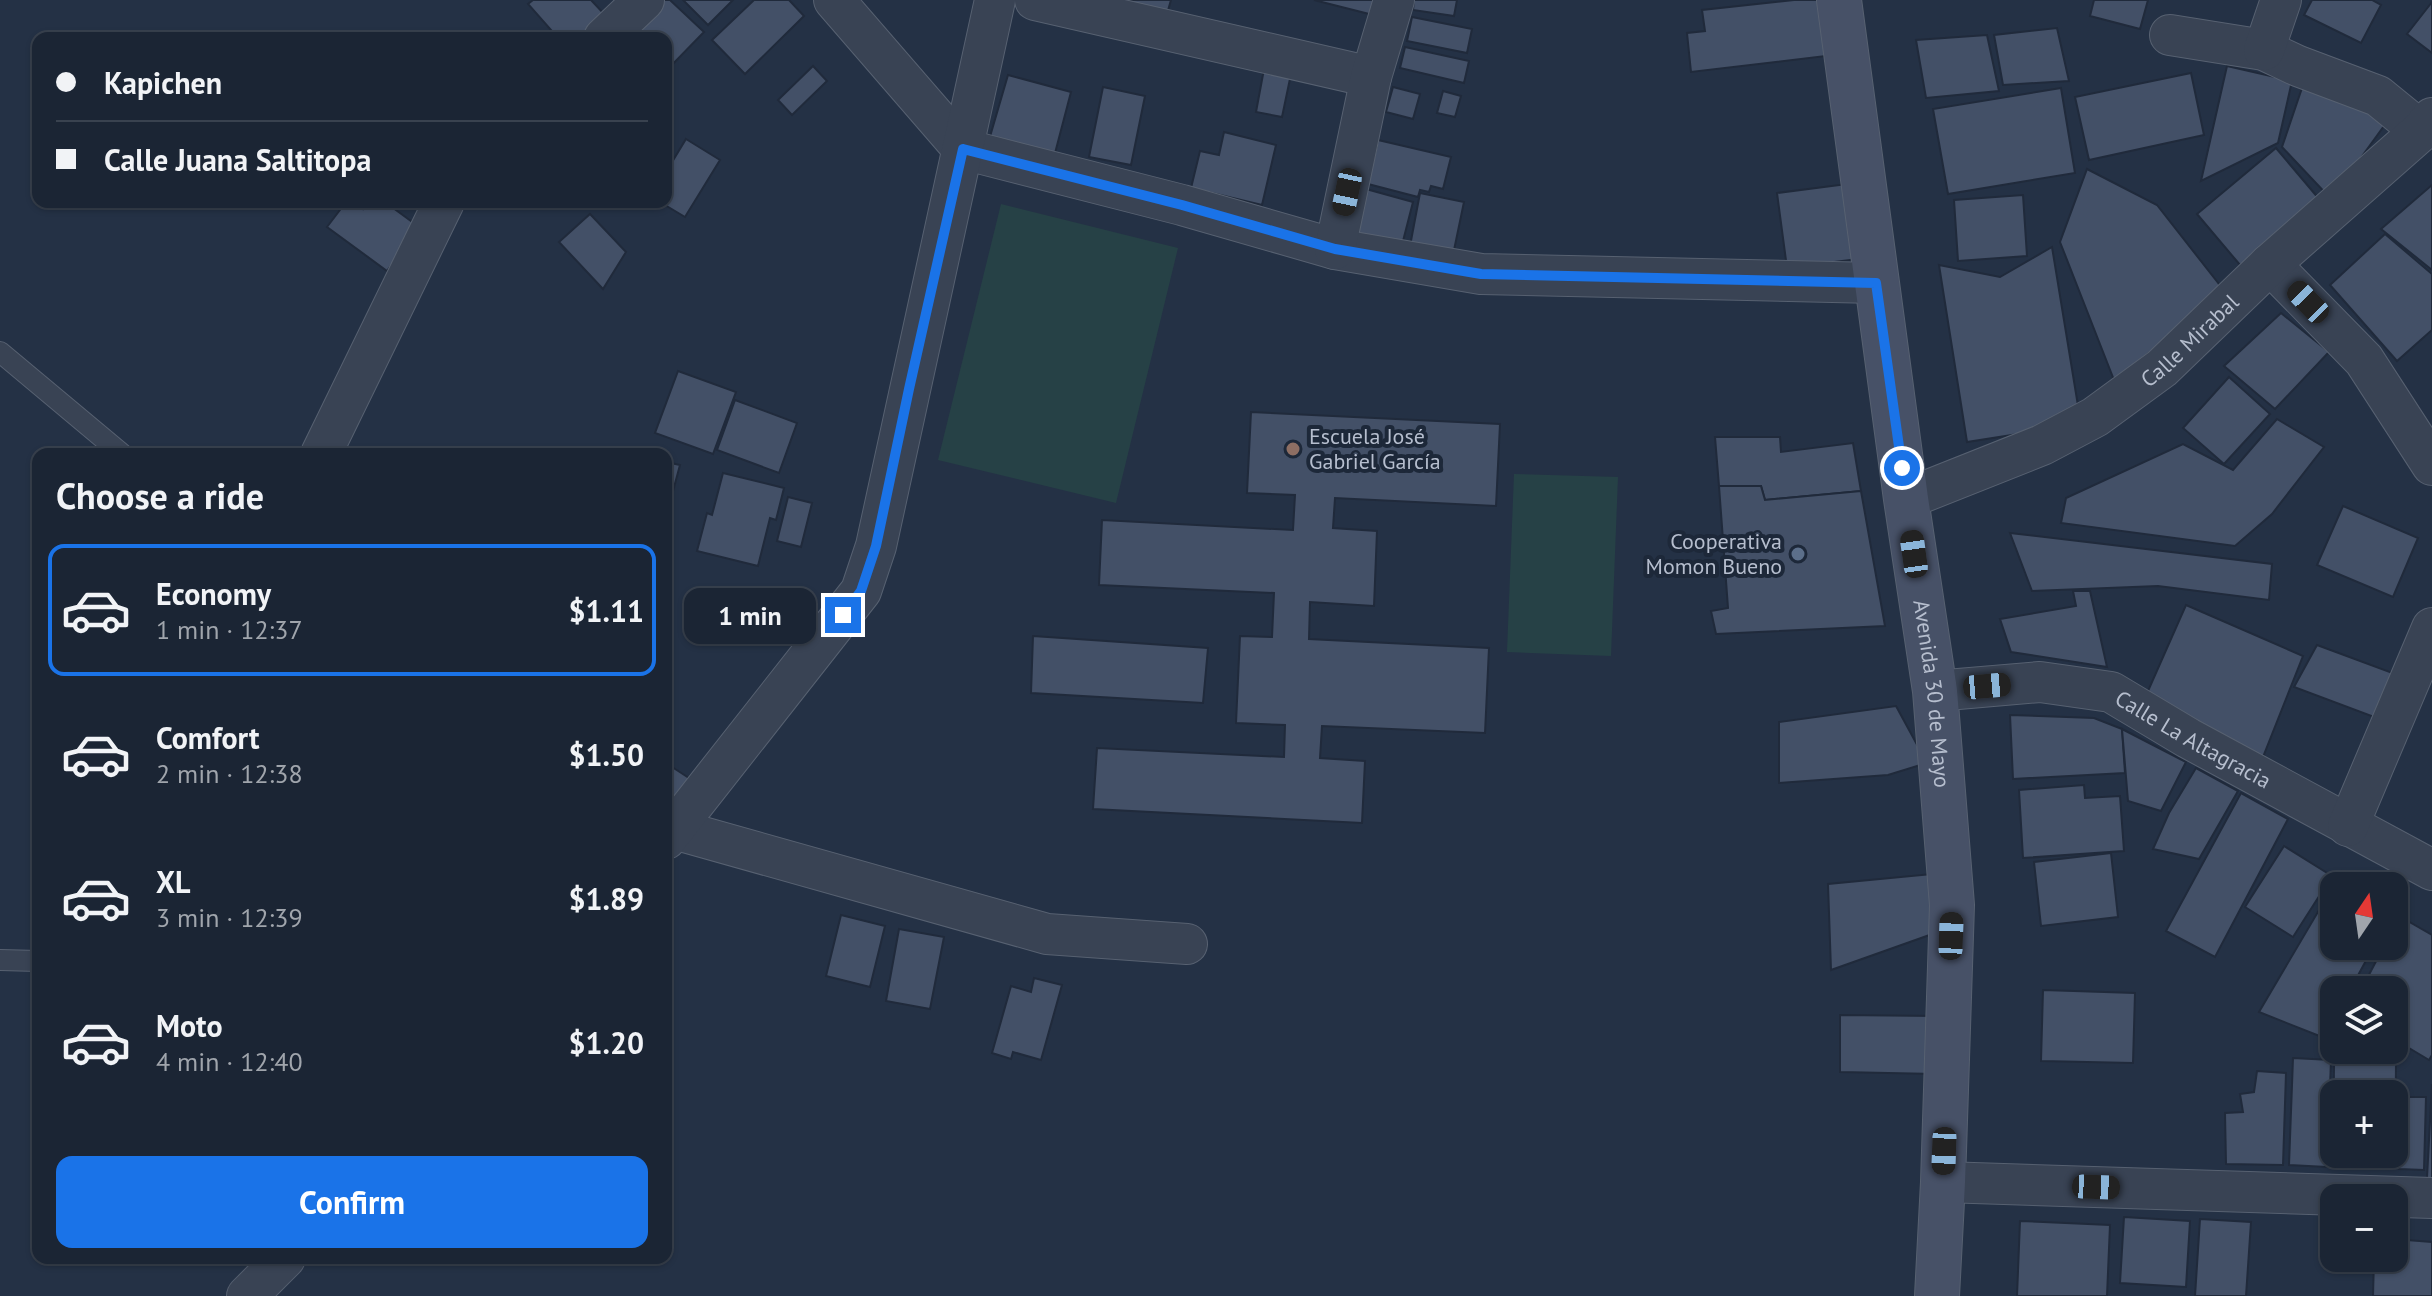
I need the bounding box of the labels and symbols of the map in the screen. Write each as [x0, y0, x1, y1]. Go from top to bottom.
car [1330, 166, 1364, 218]
car [2283, 276, 2333, 328]
street label: Calle Mirabal [2135, 288, 2245, 393]
place label: Escuela José Gabriel García [1309, 422, 1441, 475]
marker: Escuela José Gabriel García [1284, 440, 1302, 458]
route start [1884, 450, 1920, 486]
place label: Cooperativa Momon Bueno [1646, 527, 1782, 580]
car [1899, 529, 1929, 579]
marker: Cooperativa Momon Bueno [1789, 545, 1807, 563]
callout: 1 min [683, 587, 815, 643]
route end [825, 597, 861, 633]
street label: Avenida 30 de Mayo [1907, 598, 1957, 789]
car [1962, 672, 2012, 700]
street label: Calle La Altagracia [2110, 684, 2276, 794]
north arrow [2320, 872, 2408, 960]
car [1938, 912, 1964, 960]
car [1931, 1127, 1957, 1175]
car [2072, 1174, 2120, 1200]

